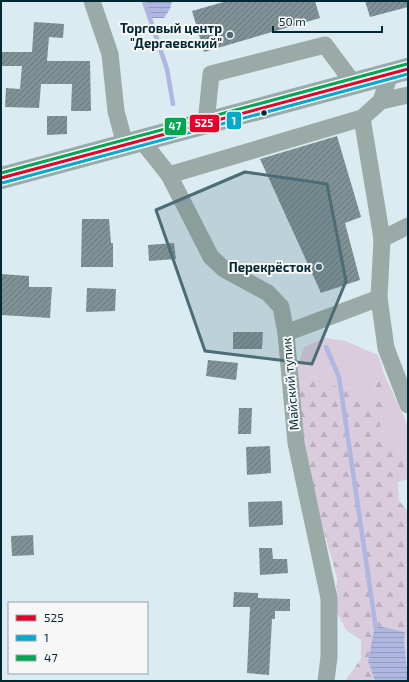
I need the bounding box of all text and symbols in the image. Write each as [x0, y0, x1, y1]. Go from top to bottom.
scale bar [273, 8, 382, 34]
text: 50 m [279, 14, 306, 28]
place label: Торговый центр "Дергаевский" [120, 20, 222, 51]
marker: Торговый центр "Дергаевский" [225, 30, 235, 40]
unlabelled marker [259, 108, 269, 118]
line badge: 1 [226, 111, 242, 130]
line badge: 525 [189, 114, 220, 133]
text: 1 [232, 114, 236, 127]
text: 525 [195, 116, 213, 129]
line badge: 47 [164, 117, 187, 136]
text: 47 [169, 119, 182, 132]
place label: Перекрёсток [229, 259, 312, 275]
marker: Перекрёсток [314, 262, 324, 272]
street label: Майский тупик [278, 337, 302, 431]
legend [8, 602, 148, 674]
text: 525 [44, 610, 64, 624]
text: 1 [44, 630, 49, 644]
text: 47 [44, 650, 58, 664]

